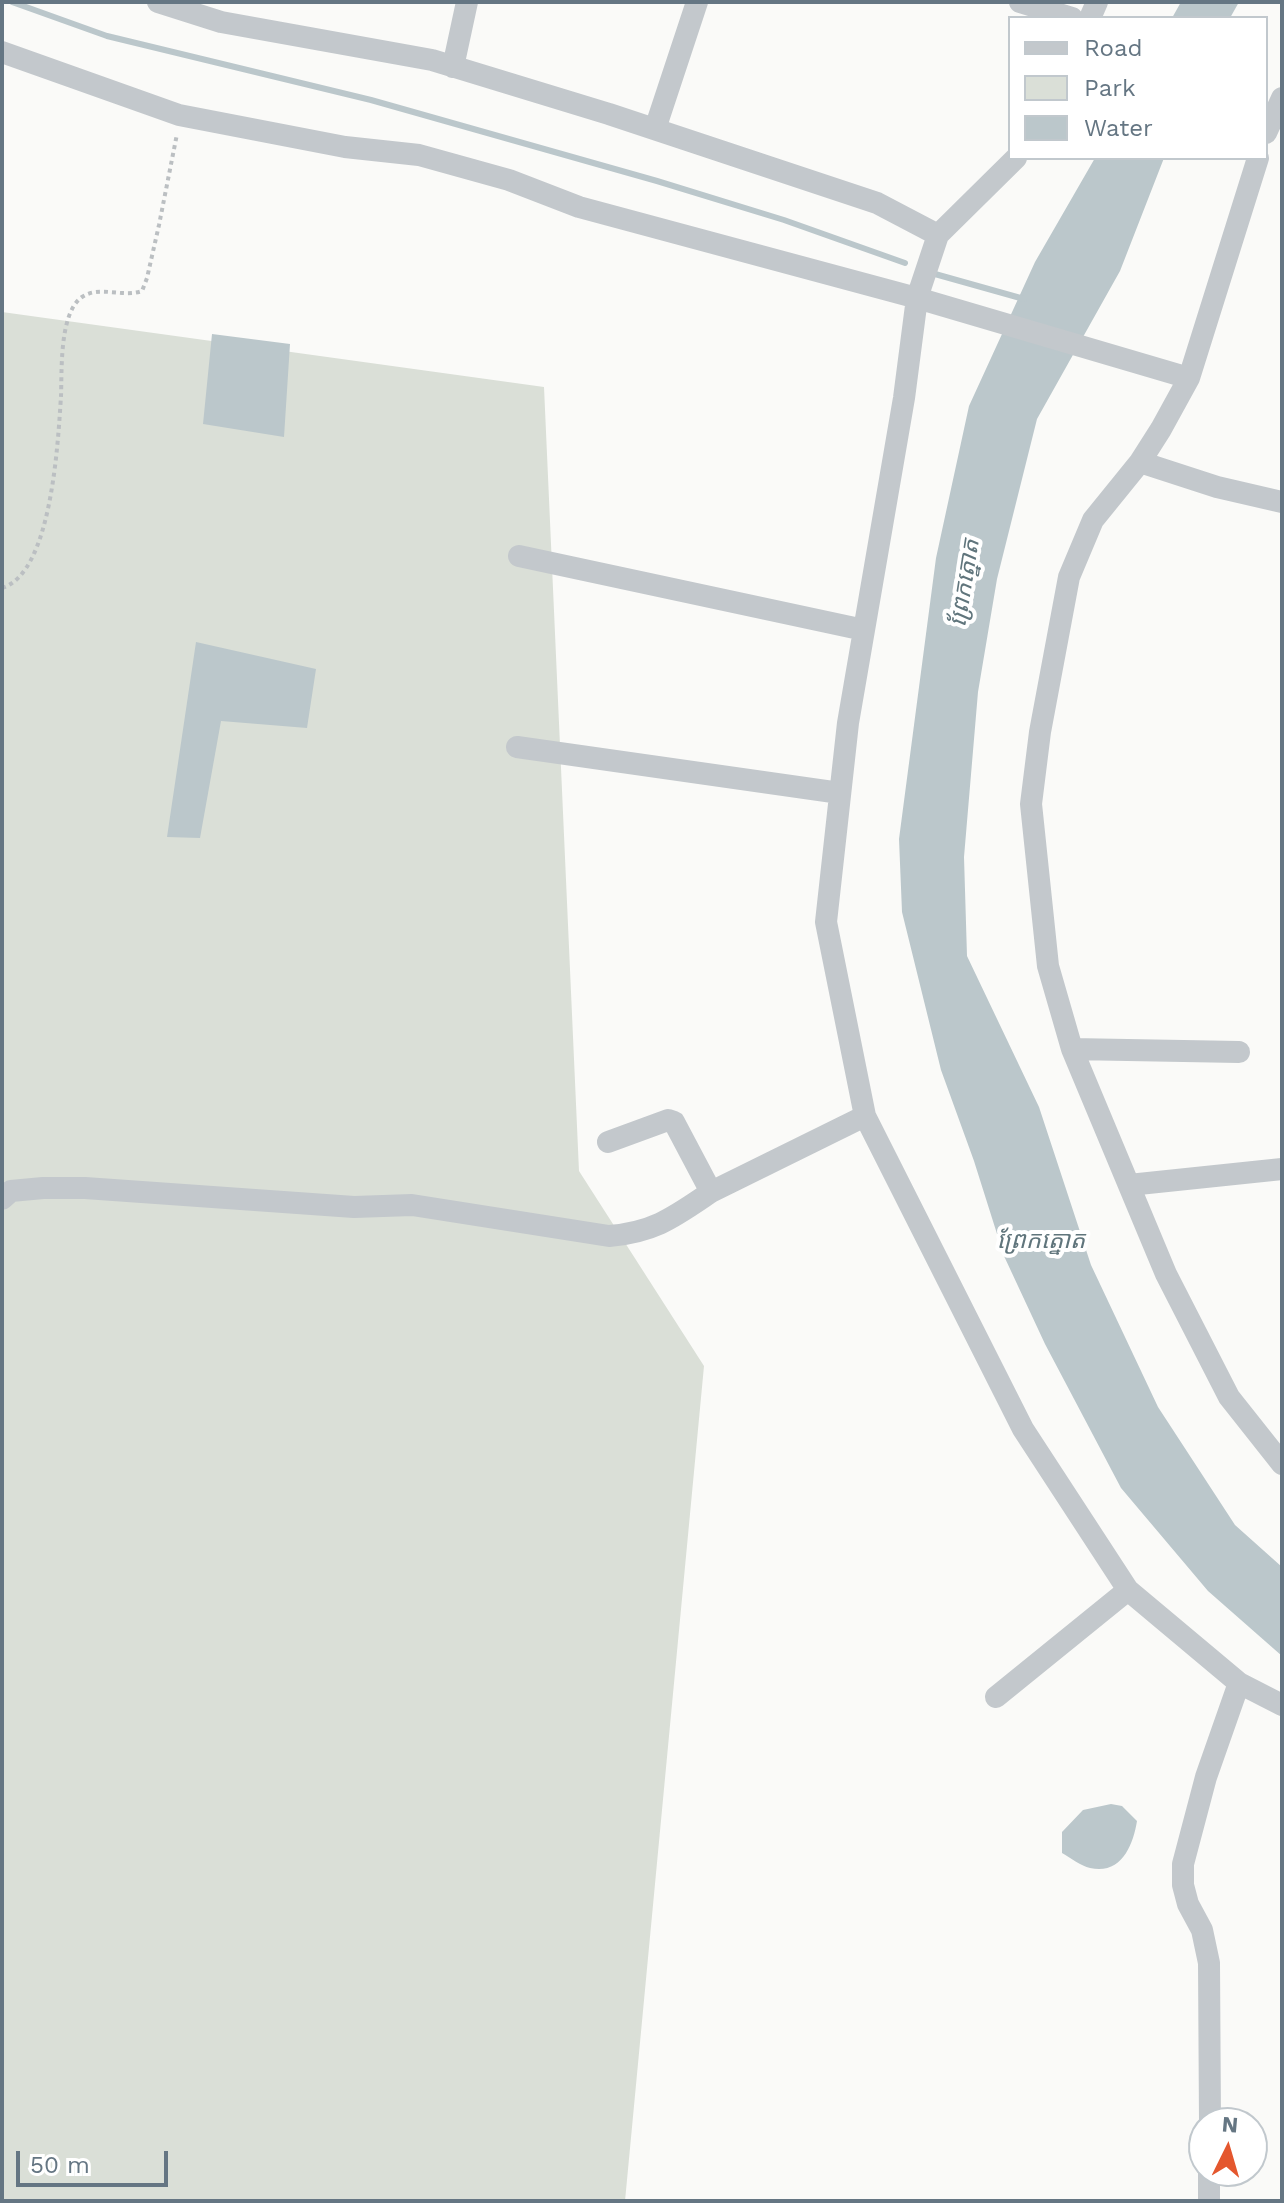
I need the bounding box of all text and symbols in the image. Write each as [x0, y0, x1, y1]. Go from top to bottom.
legend [1008, 16, 1268, 160]
text: Road [1084, 34, 1143, 62]
text: Park [1084, 74, 1136, 102]
text: Water [1084, 114, 1153, 142]
water label: ព្រែកត្នោត [944, 537, 986, 629]
water label: ព្រែកត្នោត [997, 1227, 1085, 1255]
north arrow [1188, 2107, 1268, 2187]
text: N [1221, 2111, 1239, 2138]
scale bar [20, 2135, 172, 2185]
text: 50 m [30, 2151, 90, 2179]

